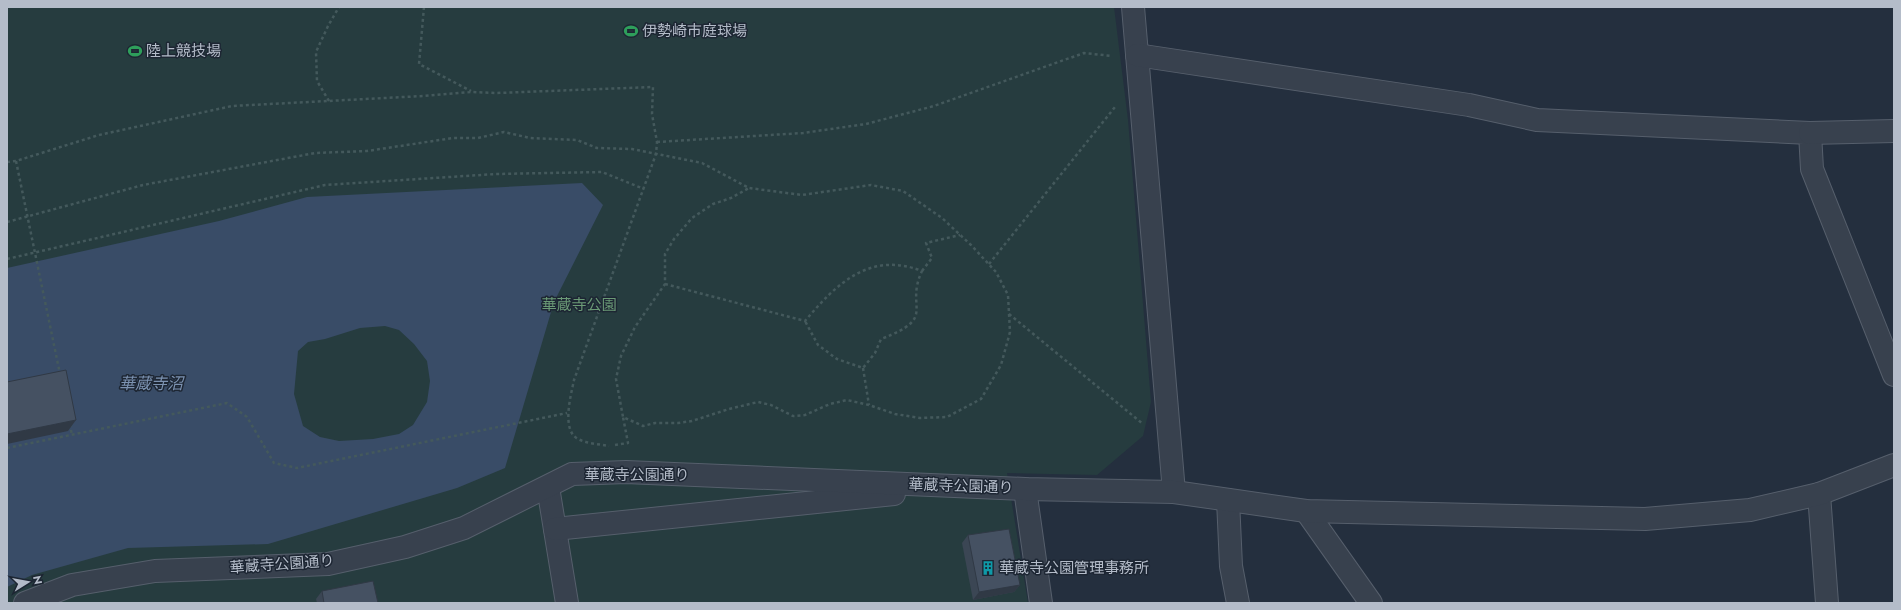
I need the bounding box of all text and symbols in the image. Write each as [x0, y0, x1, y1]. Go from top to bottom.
place label: 伊勢崎市庭球場 [642, 20, 747, 42]
sports icon: 伊勢崎市庭球場 [623, 23, 639, 39]
place label: 陸上競技場 [146, 40, 221, 62]
sports icon: 陸上競技場 [127, 43, 143, 59]
park label: 華蔵寺公園 [541, 294, 617, 316]
water label: 華蔵寺沼 [119, 372, 185, 395]
street label: 華蔵寺公園通り [584, 464, 690, 486]
street label: 華蔵寺公園通り [908, 473, 1014, 499]
street label: 華蔵寺公園通り [229, 549, 335, 579]
place label: 華蔵寺公園管理事務所 [999, 557, 1149, 579]
building icon: 華蔵寺公園管理事務所 [980, 560, 996, 576]
north arrow [8, 562, 48, 602]
text: N [29, 574, 47, 586]

